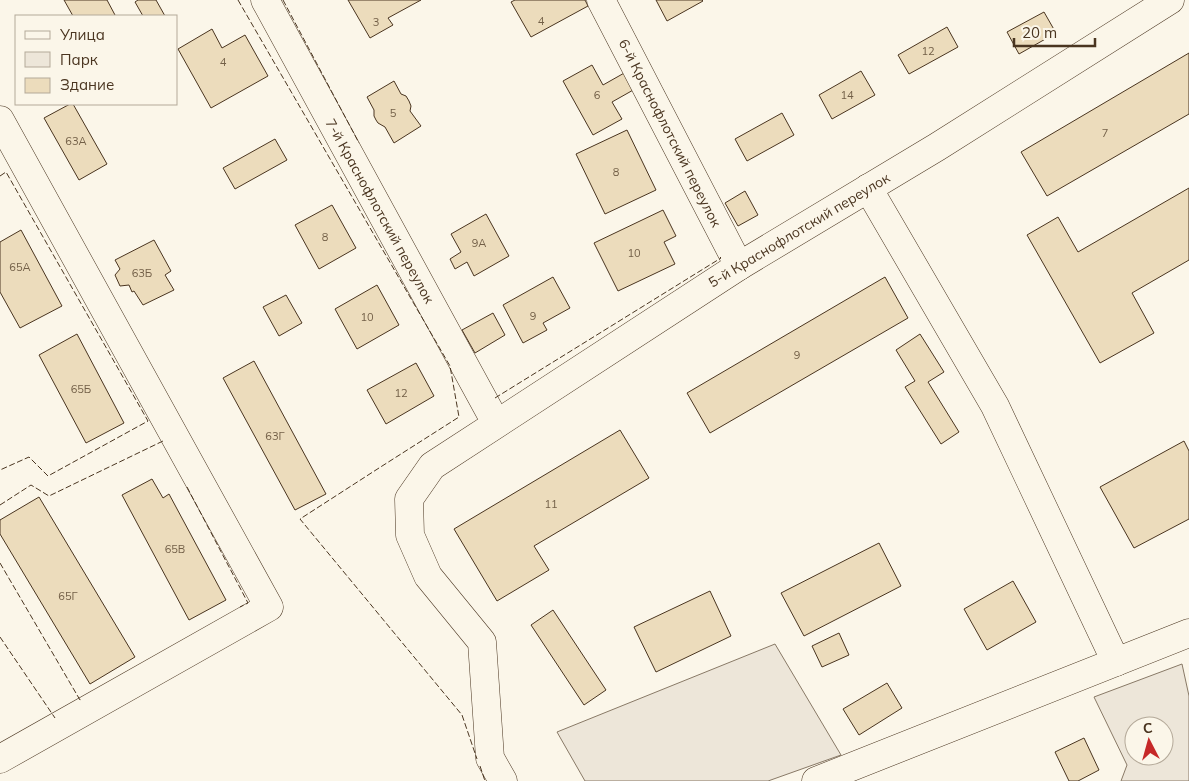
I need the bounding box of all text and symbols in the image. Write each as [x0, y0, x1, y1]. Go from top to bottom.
house number: 4 [538, 14, 545, 28]
legend [15, 15, 178, 105]
house number: 3 [373, 15, 379, 29]
scale bar [1014, 15, 1095, 47]
text: 20 m [1022, 23, 1057, 42]
text: Улица [59, 25, 105, 44]
street label: 6-й Краснофлотский переулок [615, 36, 726, 230]
house number: 12 [921, 44, 935, 58]
text: Парк [60, 50, 99, 69]
house number: 4 [220, 55, 227, 69]
text: Здание [60, 75, 114, 94]
house number: 6 [594, 88, 601, 102]
house number: 14 [840, 88, 854, 102]
house number: 5 [390, 106, 397, 120]
street label: 7-й Краснофлотский переулок [322, 115, 439, 307]
house number: 7 [1102, 126, 1108, 140]
house number: 63А [65, 134, 87, 148]
house number: 8 [613, 165, 620, 179]
street label: 5-й Краснофлотский переулок [705, 168, 893, 291]
house number: 8 [322, 230, 329, 244]
house number: 9А [472, 236, 486, 250]
house number: 10 [627, 246, 641, 260]
house number: 65А [9, 260, 31, 274]
house number: 63Б [132, 266, 152, 280]
house number: 9 [530, 309, 536, 323]
house number: 10 [360, 310, 374, 324]
house number: 9 [794, 348, 800, 362]
house number: 65Б [71, 382, 91, 396]
house number: 12 [394, 386, 408, 400]
house number: 63Г [265, 429, 285, 443]
house number: 11 [544, 497, 558, 511]
house number: 65В [165, 542, 185, 556]
house number: 65Г [58, 589, 78, 603]
north arrow [1124, 716, 1174, 766]
text: С [1142, 719, 1153, 738]

